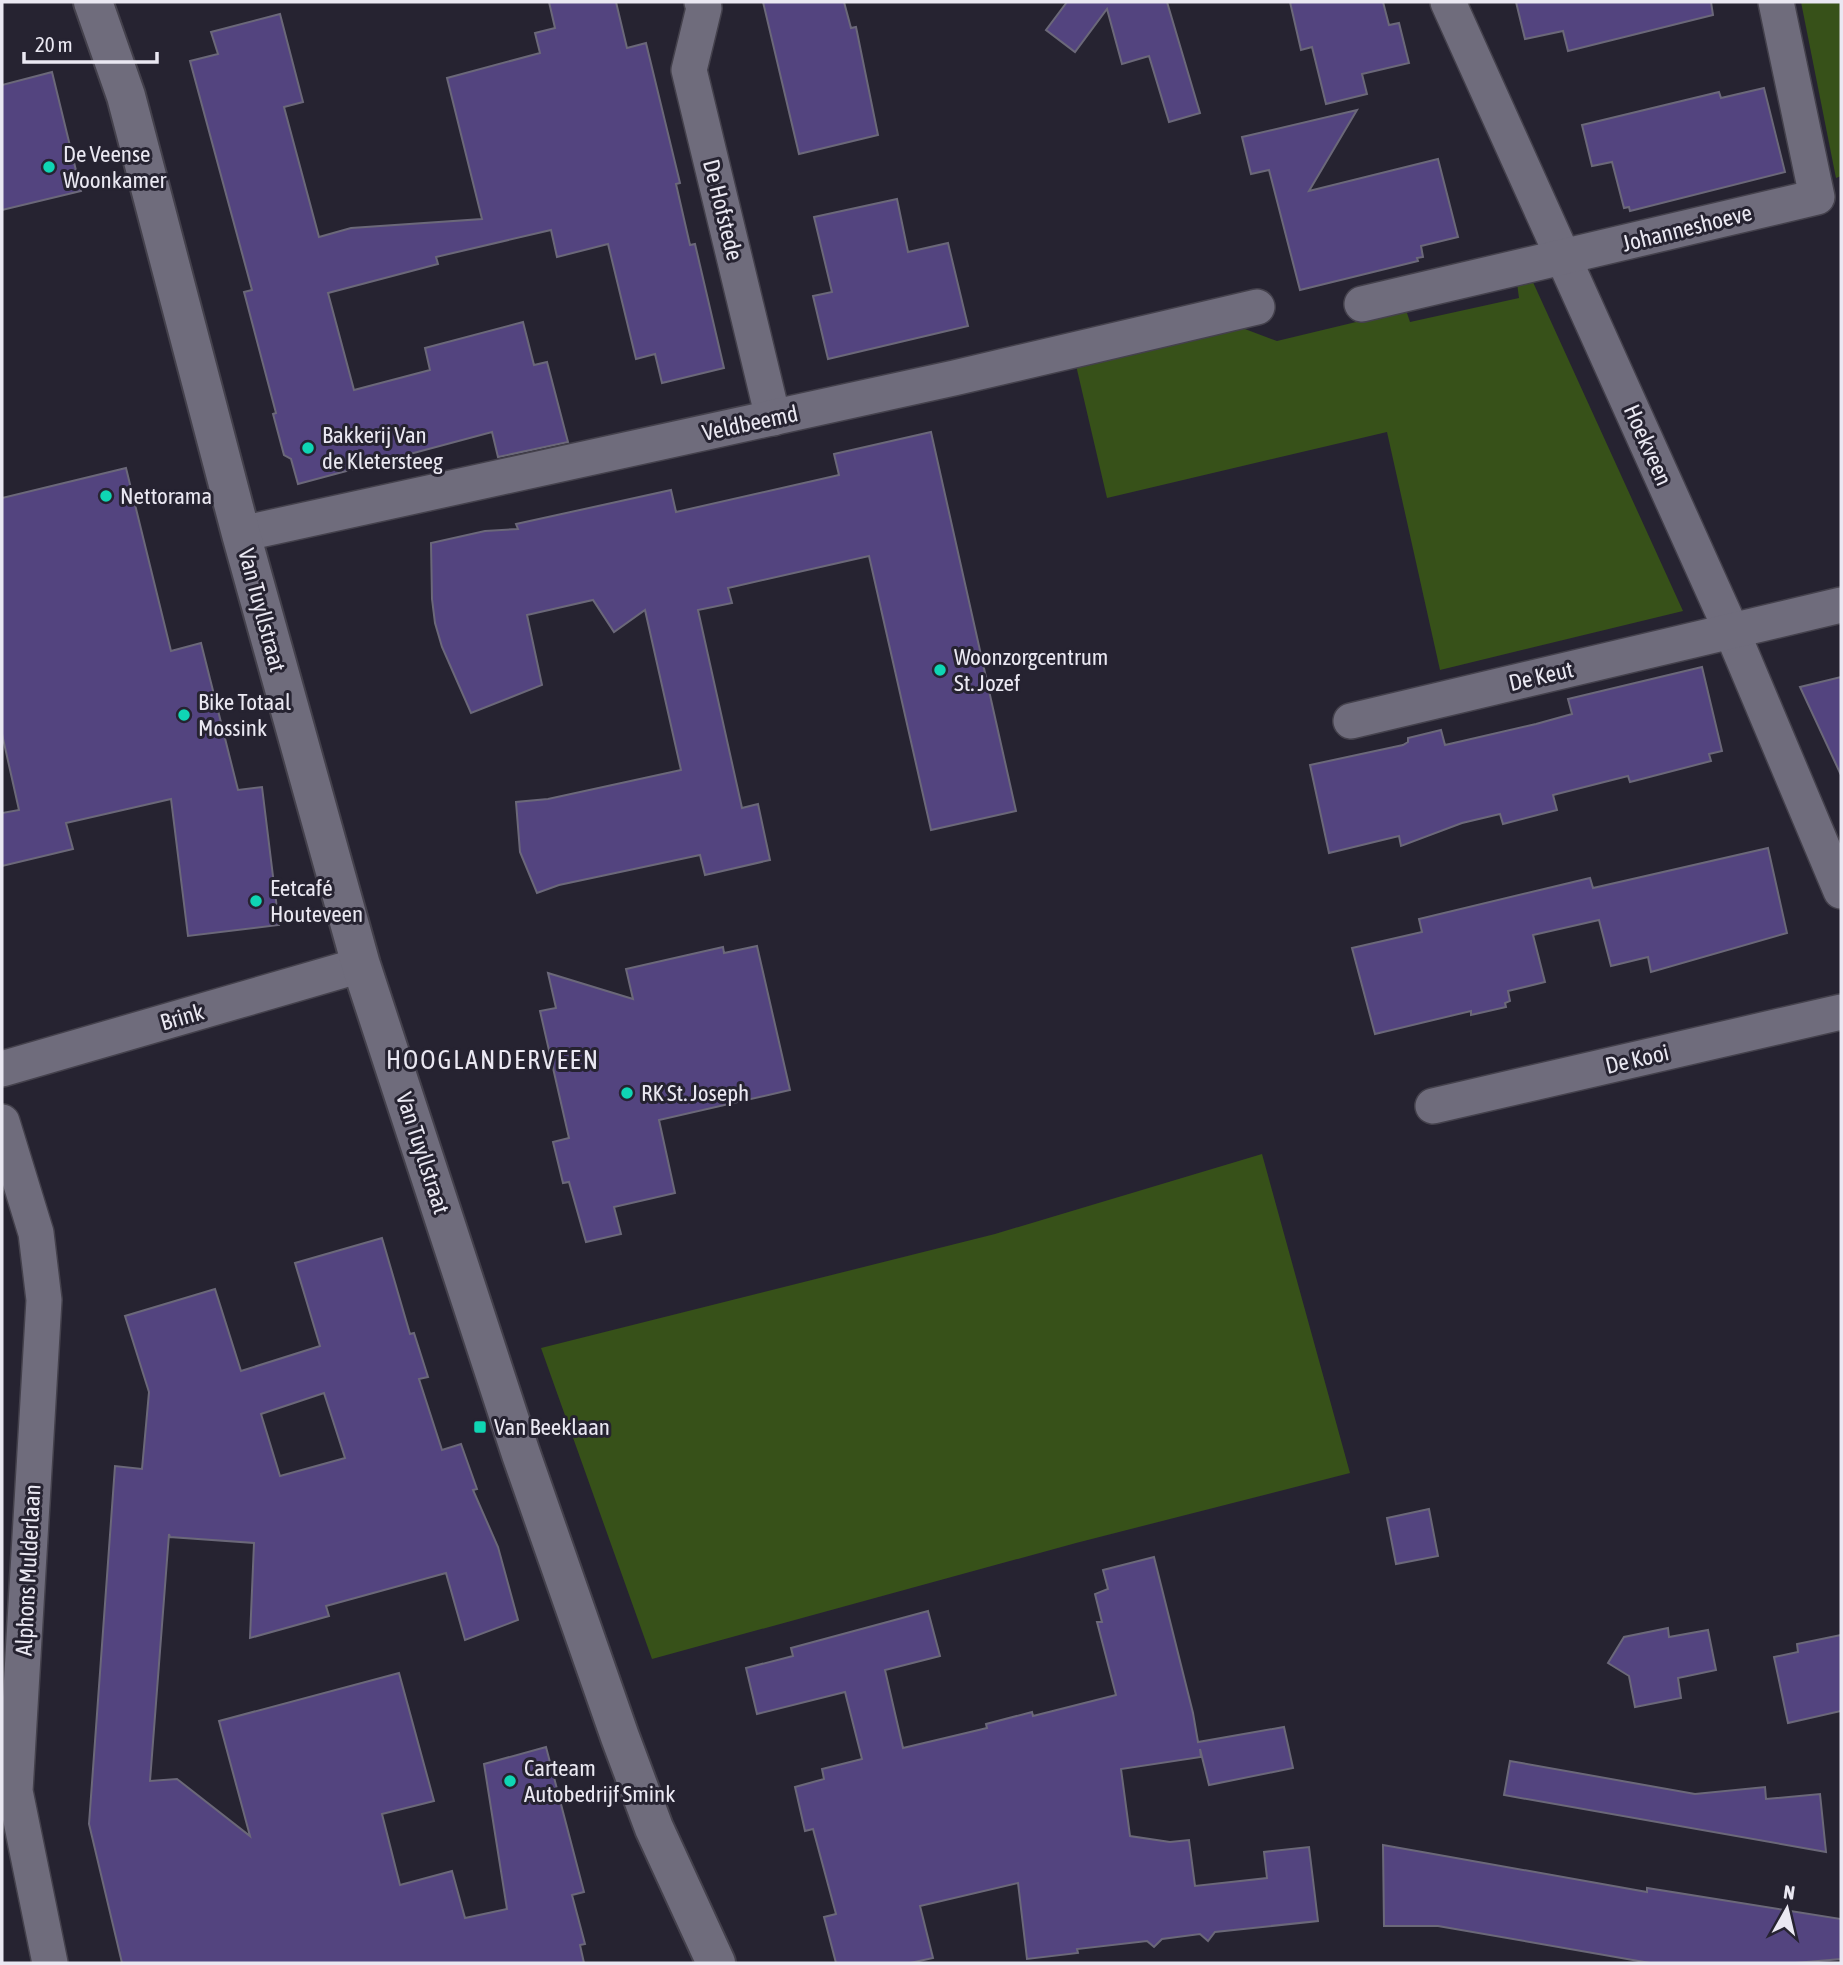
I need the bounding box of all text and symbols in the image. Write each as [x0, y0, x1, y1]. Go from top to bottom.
scale bar [24, 21, 158, 65]
text: 20 m [35, 32, 73, 56]
place label: De Veense Woonkamer [63, 141, 168, 193]
street label: De Hofstede [698, 157, 748, 263]
marker: De Veense Woonkamer [41, 159, 57, 175]
street label: Johanneshoeve [1619, 199, 1755, 257]
street label: Veldbeemd [700, 400, 800, 446]
street label: Hoekveen [1619, 400, 1677, 490]
place label: Bakkerij Van de Kletersteeg [322, 422, 443, 474]
marker: Bakkerij Van de Kletersteeg [300, 440, 316, 456]
place label: Nettorama [120, 483, 212, 509]
marker: Nettorama [98, 488, 114, 504]
street label: Van Tuyllstraat [233, 546, 291, 674]
place label: Woonzorgcentrum St. Jozef [954, 644, 1108, 696]
street label: De Keut [1506, 656, 1576, 696]
marker: Woonzorgcentrum St. Jozef [932, 662, 948, 678]
place label: Bike Totaal Mossink [198, 689, 291, 741]
marker: Bike Totaal Mossink [176, 707, 192, 723]
place label: Eetcafé Houteveen [270, 875, 363, 927]
marker: Eetcafé Houteveen [248, 893, 264, 909]
street label: Brink [157, 998, 207, 1036]
street label: De Kooi [1603, 1039, 1671, 1079]
district label: HOOGLANDERVEEN [386, 1045, 600, 1075]
place label: RK St. Joseph [641, 1080, 749, 1106]
marker: RK St. Joseph [619, 1085, 635, 1101]
street label: Van Tuyllstraat [391, 1089, 455, 1217]
place label: Van Beeklaan [494, 1414, 610, 1440]
marker: Van Beeklaan [472, 1419, 488, 1435]
street label: Alphons Mulderlaan [11, 1484, 45, 1656]
place label: Carteam Autobedrijf Smink [524, 1755, 675, 1807]
marker: Carteam Autobedrijf Smink [502, 1773, 518, 1789]
north arrow [1752, 1874, 1822, 1944]
text: N [1782, 1880, 1796, 1904]

